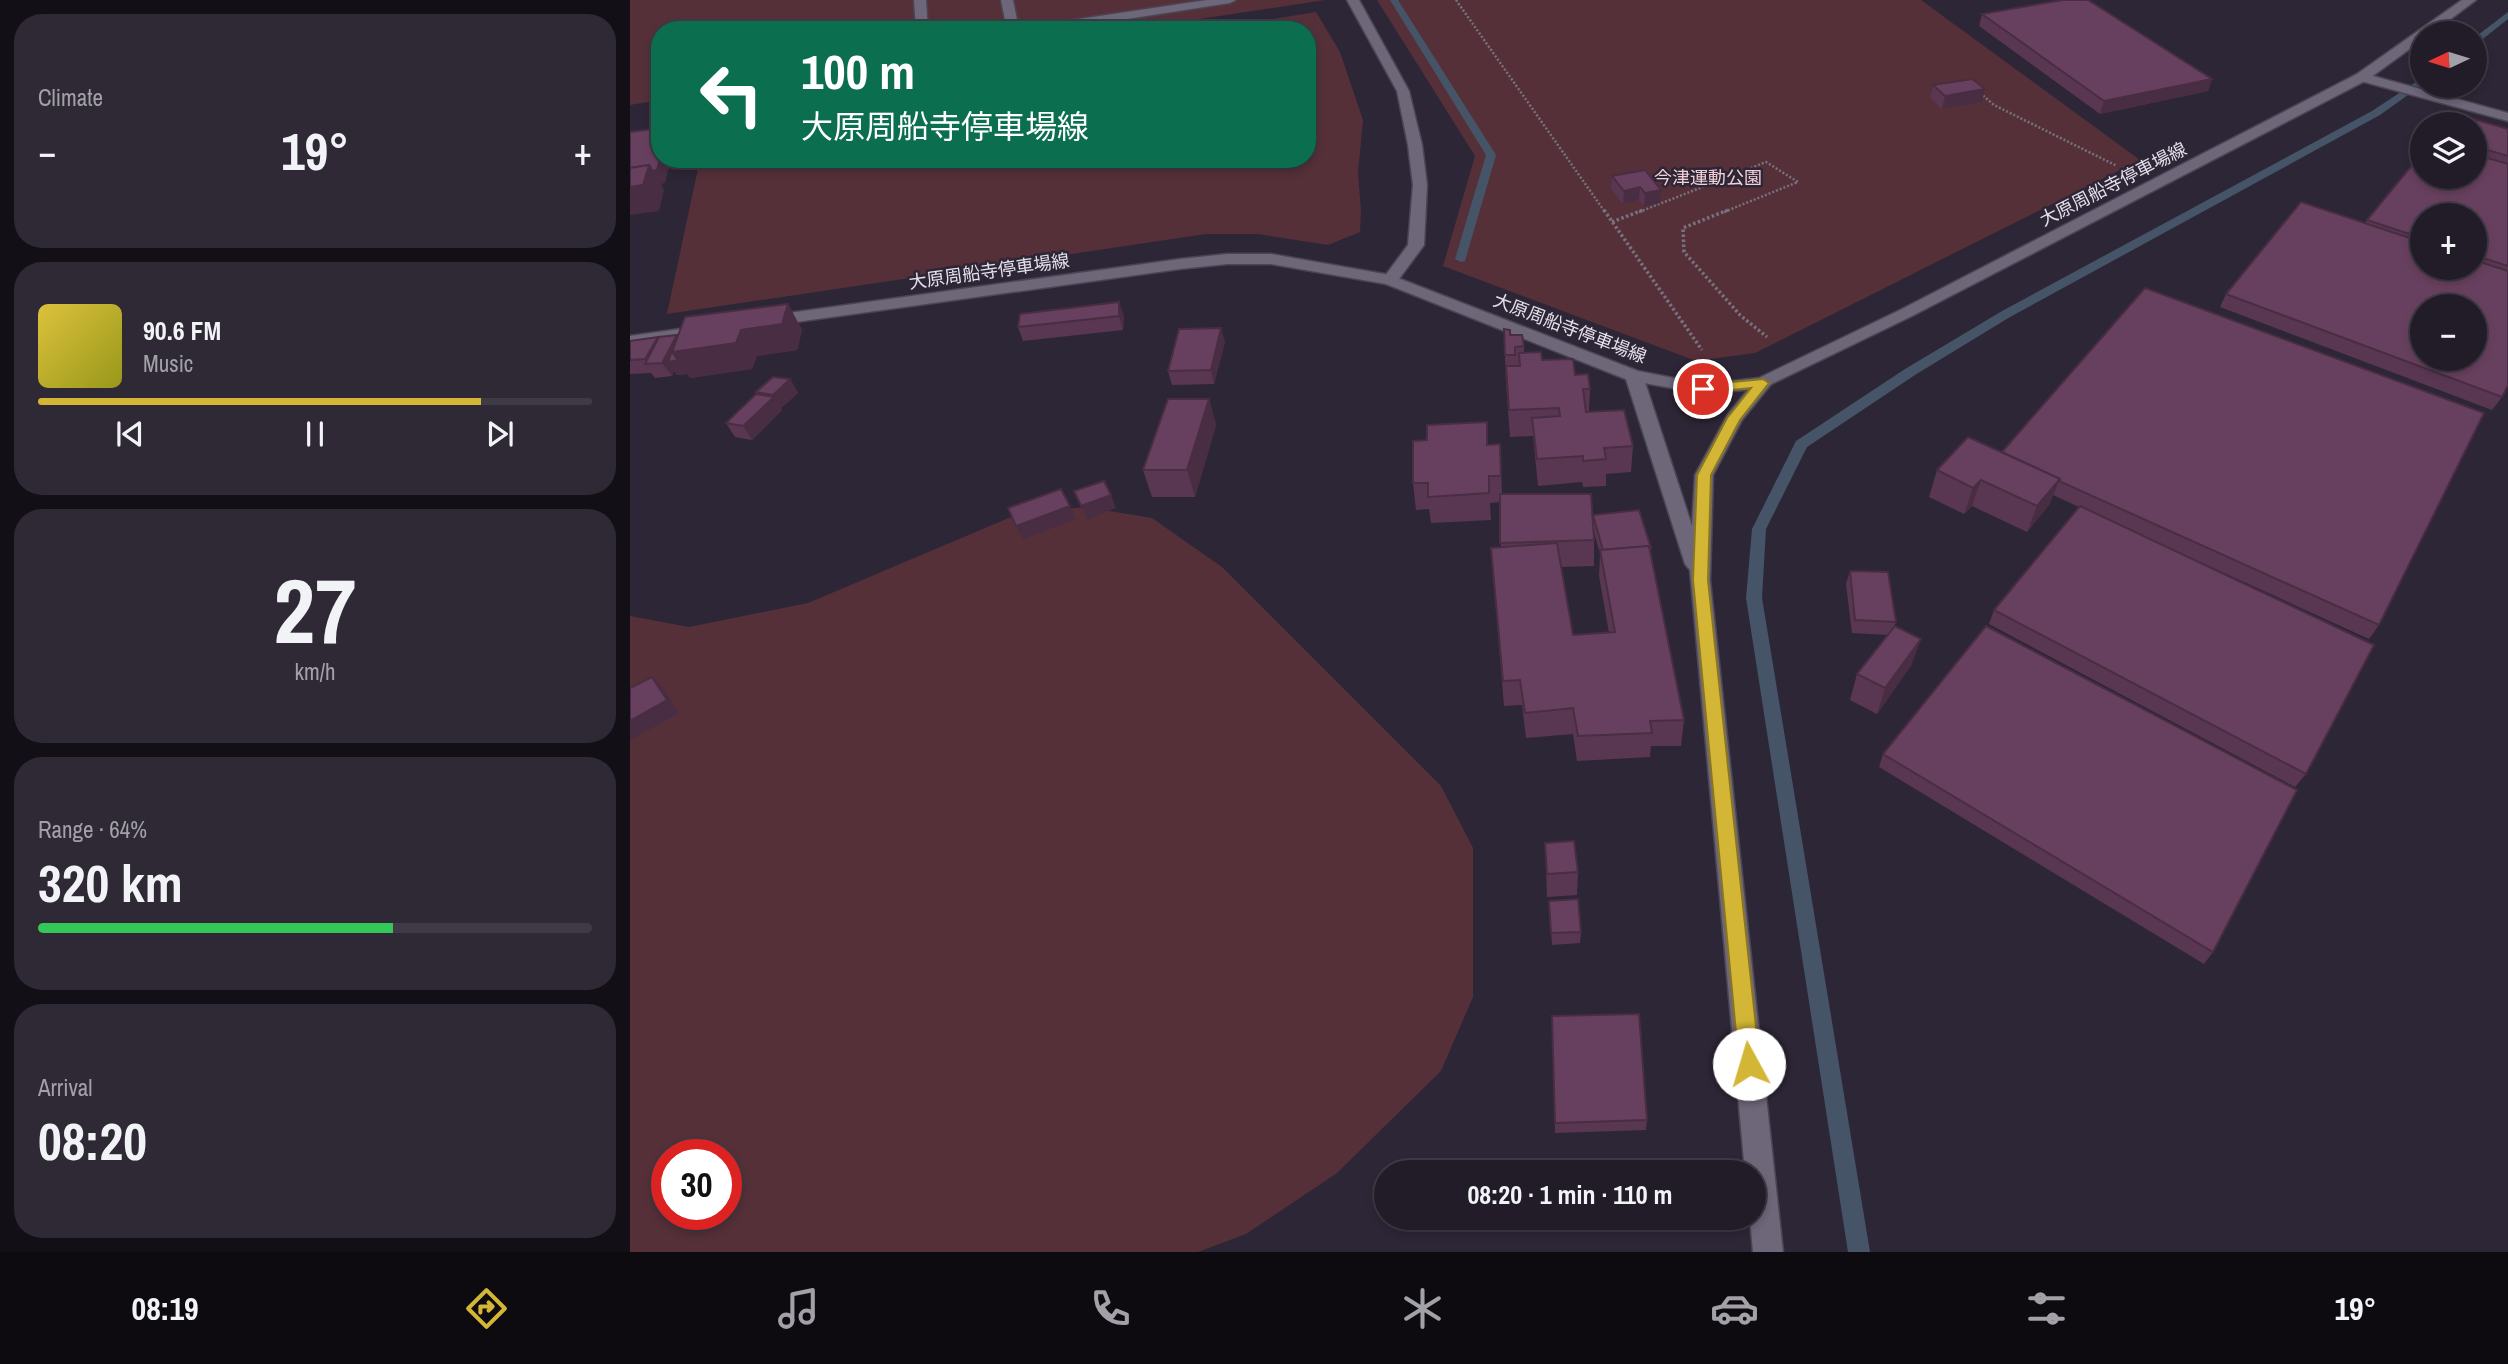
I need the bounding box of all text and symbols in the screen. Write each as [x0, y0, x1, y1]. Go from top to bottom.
north arrow [2410, 21, 2487, 98]
map controls [2410, 21, 2487, 371]
text: 100 m [801, 38, 915, 104]
icon: left [686, 49, 777, 140]
text: Climate [38, 82, 103, 113]
text: 大原周船寺停車場線 [801, 105, 1089, 148]
button: layers [2410, 112, 2487, 189]
text: 19° [281, 116, 349, 186]
text: − [38, 126, 56, 177]
text: + [574, 126, 592, 177]
street label: 大原周船寺停車場線 [2035, 136, 2191, 232]
park label: 今津運動公園 [1654, 165, 1762, 190]
button: + [2410, 203, 2487, 280]
street label: 大原周船寺停車場線 [907, 247, 1071, 295]
street label: 大原周船寺停車場線 [1490, 287, 1650, 369]
button: − [2410, 294, 2487, 371]
text: 90.6 FM [143, 313, 221, 348]
text: Music [143, 348, 193, 379]
pin [1673, 359, 1733, 419]
icon: arrive [1684, 370, 1722, 408]
icon: previous [111, 415, 149, 453]
icon: pause [296, 415, 334, 453]
icon: next [481, 415, 519, 453]
text: 27 [274, 549, 357, 671]
text: km/h [295, 656, 335, 687]
text: Range · 64% [38, 814, 147, 845]
text: 320 km [38, 848, 183, 918]
position arrow [1712, 1027, 1786, 1101]
text: Arrival [38, 1072, 93, 1103]
text: 08:20 [38, 1106, 147, 1176]
speed limit sign: 30 [651, 1139, 742, 1230]
text: 08:20 · 1 min · 110 m [1467, 1177, 1673, 1212]
icon: directions [462, 1284, 511, 1333]
icon: music [774, 1284, 823, 1333]
icon: phone [1086, 1284, 1135, 1333]
icon: climate [1398, 1284, 1447, 1333]
icon: car [1710, 1284, 1759, 1333]
icon: filters [2022, 1284, 2071, 1333]
text: 08:19 [132, 1287, 199, 1330]
text: 19° [2334, 1287, 2376, 1330]

